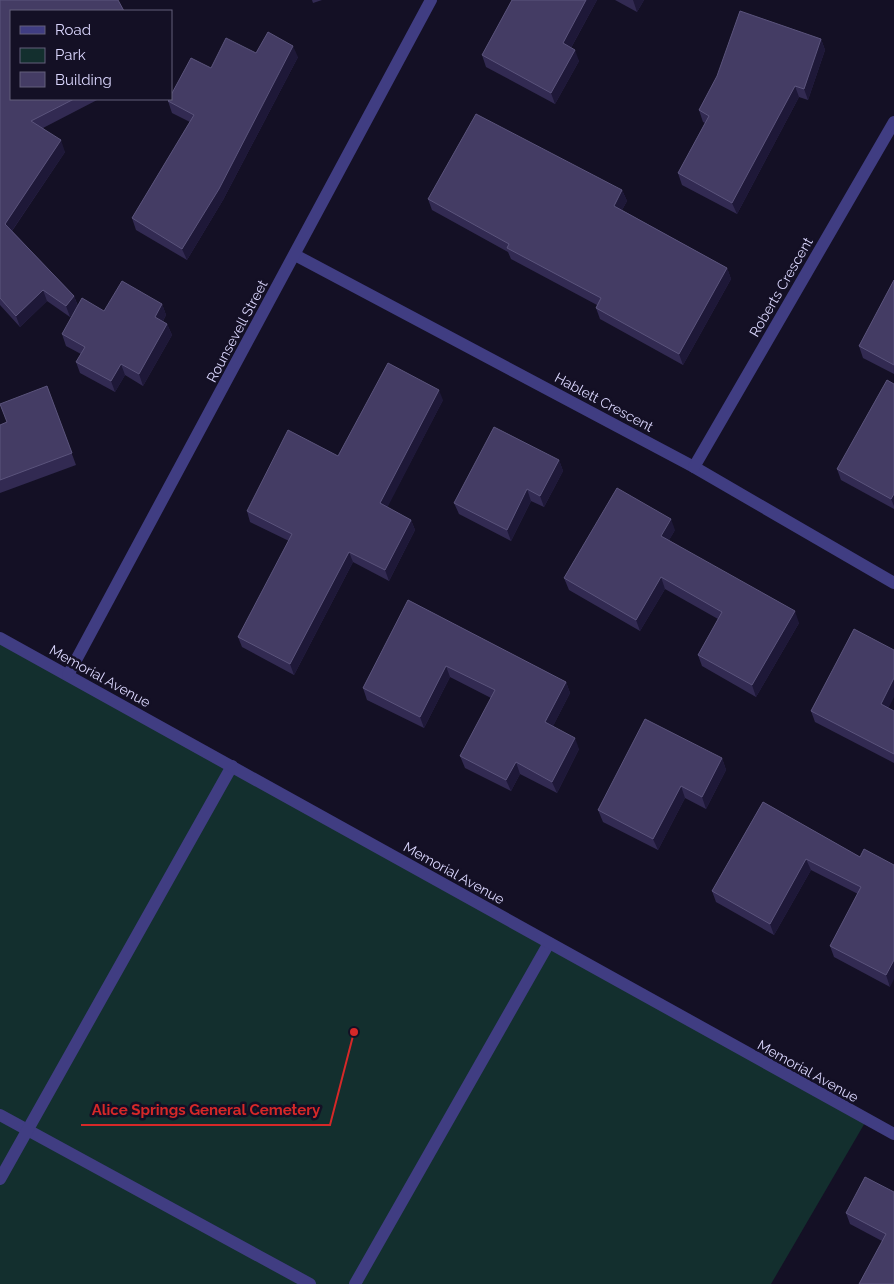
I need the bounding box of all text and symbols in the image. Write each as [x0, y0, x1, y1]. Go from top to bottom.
legend [10, 10, 172, 100]
text: Road [55, 21, 91, 39]
text: Park [55, 46, 86, 64]
text: Building [55, 71, 112, 89]
street label: Roberts Crescent [746, 234, 816, 339]
street label: Rounsevell Street [203, 277, 271, 385]
street label: Hablett Crescent [552, 369, 656, 435]
street label: Memorial Avenue [47, 642, 153, 710]
street label: Memorial Avenue [401, 839, 507, 907]
street label: Memorial Avenue [755, 1037, 861, 1105]
callout: Alice Springs General Cemetery [81, 1095, 330, 1125]
text: Alice Springs General Cemetery [92, 1101, 321, 1119]

